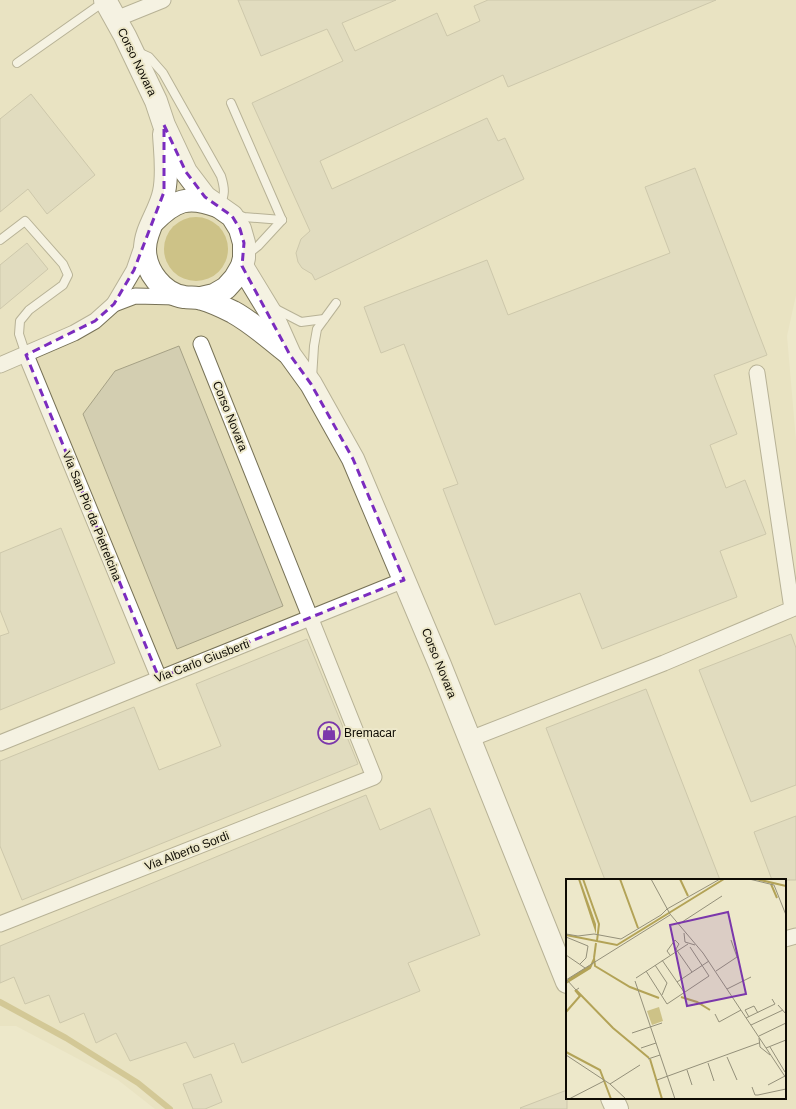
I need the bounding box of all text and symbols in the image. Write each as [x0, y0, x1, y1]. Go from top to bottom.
street label: Corso Novara [114, 26, 160, 99]
street label: Corso Novara [210, 379, 250, 453]
street label: Via San Pio da Pietrelcina [60, 449, 125, 583]
street label: Corso Novara [419, 626, 459, 700]
street label: Via Carlo Giusberti [153, 636, 251, 686]
shop icon: Bremacar [316, 720, 342, 746]
place label: Bremacar [344, 726, 396, 740]
street label: Via Alberto Sordi [143, 828, 231, 874]
inset map [566, 879, 786, 1099]

